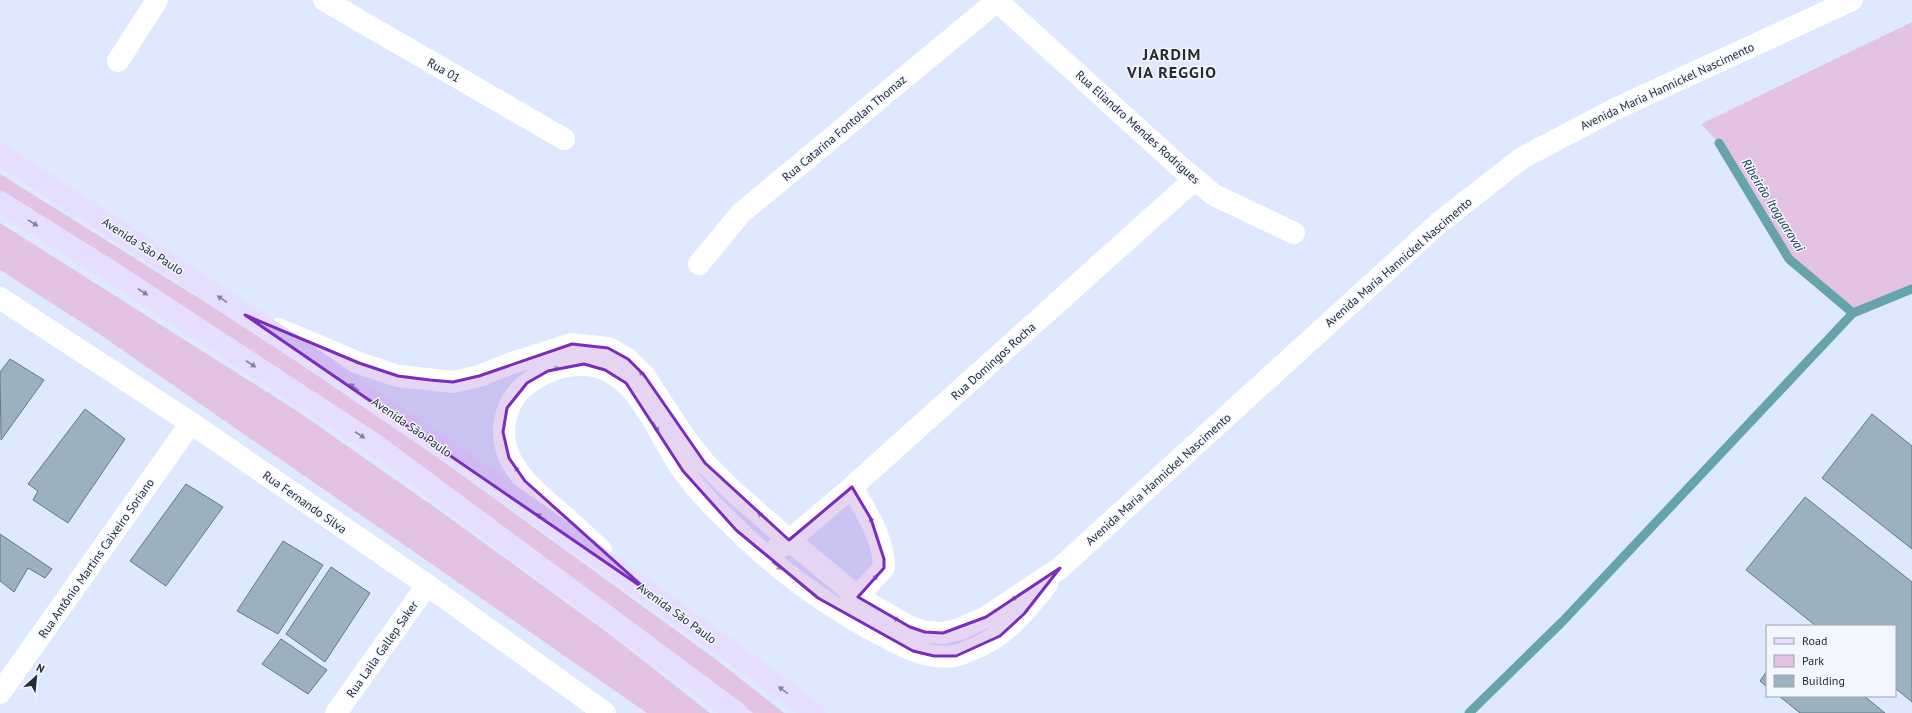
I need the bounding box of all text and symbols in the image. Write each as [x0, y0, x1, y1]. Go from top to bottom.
street label: Avenida Maria Hannickel Nascimento [1578, 39, 1756, 133]
district label: JARDIM VIA REGGIO [1126, 44, 1217, 82]
street label: Rua 01 [425, 55, 463, 85]
street label: Rua Eliandro Mendes Rodrigues [1073, 67, 1203, 187]
street label: Rua Catarina Fontolan Thomaz [779, 72, 909, 184]
water label: Ribeirão Itaguaravai [1738, 155, 1809, 255]
street label: Avenida Maria Hannickel Nascimento [1321, 194, 1475, 330]
street label: Avenida São Paulo [99, 214, 187, 278]
one-way arrow [27, 219, 39, 226]
one-way arrow [138, 288, 148, 296]
one-way arrow [217, 295, 227, 303]
street label: Rua Domingos Rocha [948, 319, 1038, 403]
one-way arrow [246, 360, 257, 367]
one-way arrow [548, 366, 561, 372]
one-way arrow [638, 369, 647, 380]
one-way arrow [349, 383, 359, 391]
street label: Avenida São Paulo [369, 394, 455, 460]
street label: Avenida Maria Hannickel Nascimento [1082, 410, 1234, 548]
one-way arrow [653, 421, 660, 433]
one-way arrow [355, 431, 365, 439]
one-way arrow [514, 466, 522, 476]
street label: Rua Fernando Silva [260, 467, 350, 537]
street label: Rua Antônio Martins Caixeiro Soriano [35, 475, 157, 641]
one-way arrow [757, 512, 766, 521]
one-way arrow [536, 513, 546, 521]
one-way arrow [868, 516, 874, 528]
one-way arrow [772, 562, 783, 571]
one-way arrow [869, 574, 879, 584]
street label: Avenida São Paulo [634, 579, 720, 647]
one-way arrow [1011, 593, 1021, 601]
street label: Rua Laila Gallep Saker [343, 598, 421, 700]
one-way arrow [892, 617, 904, 624]
legend [1766, 625, 1896, 697]
text: Road [1802, 633, 1827, 648]
text: Park [1802, 653, 1824, 668]
north arrow [16, 657, 56, 697]
text: N [34, 660, 47, 676]
text: Building [1802, 673, 1845, 688]
one-way arrow [778, 686, 789, 694]

